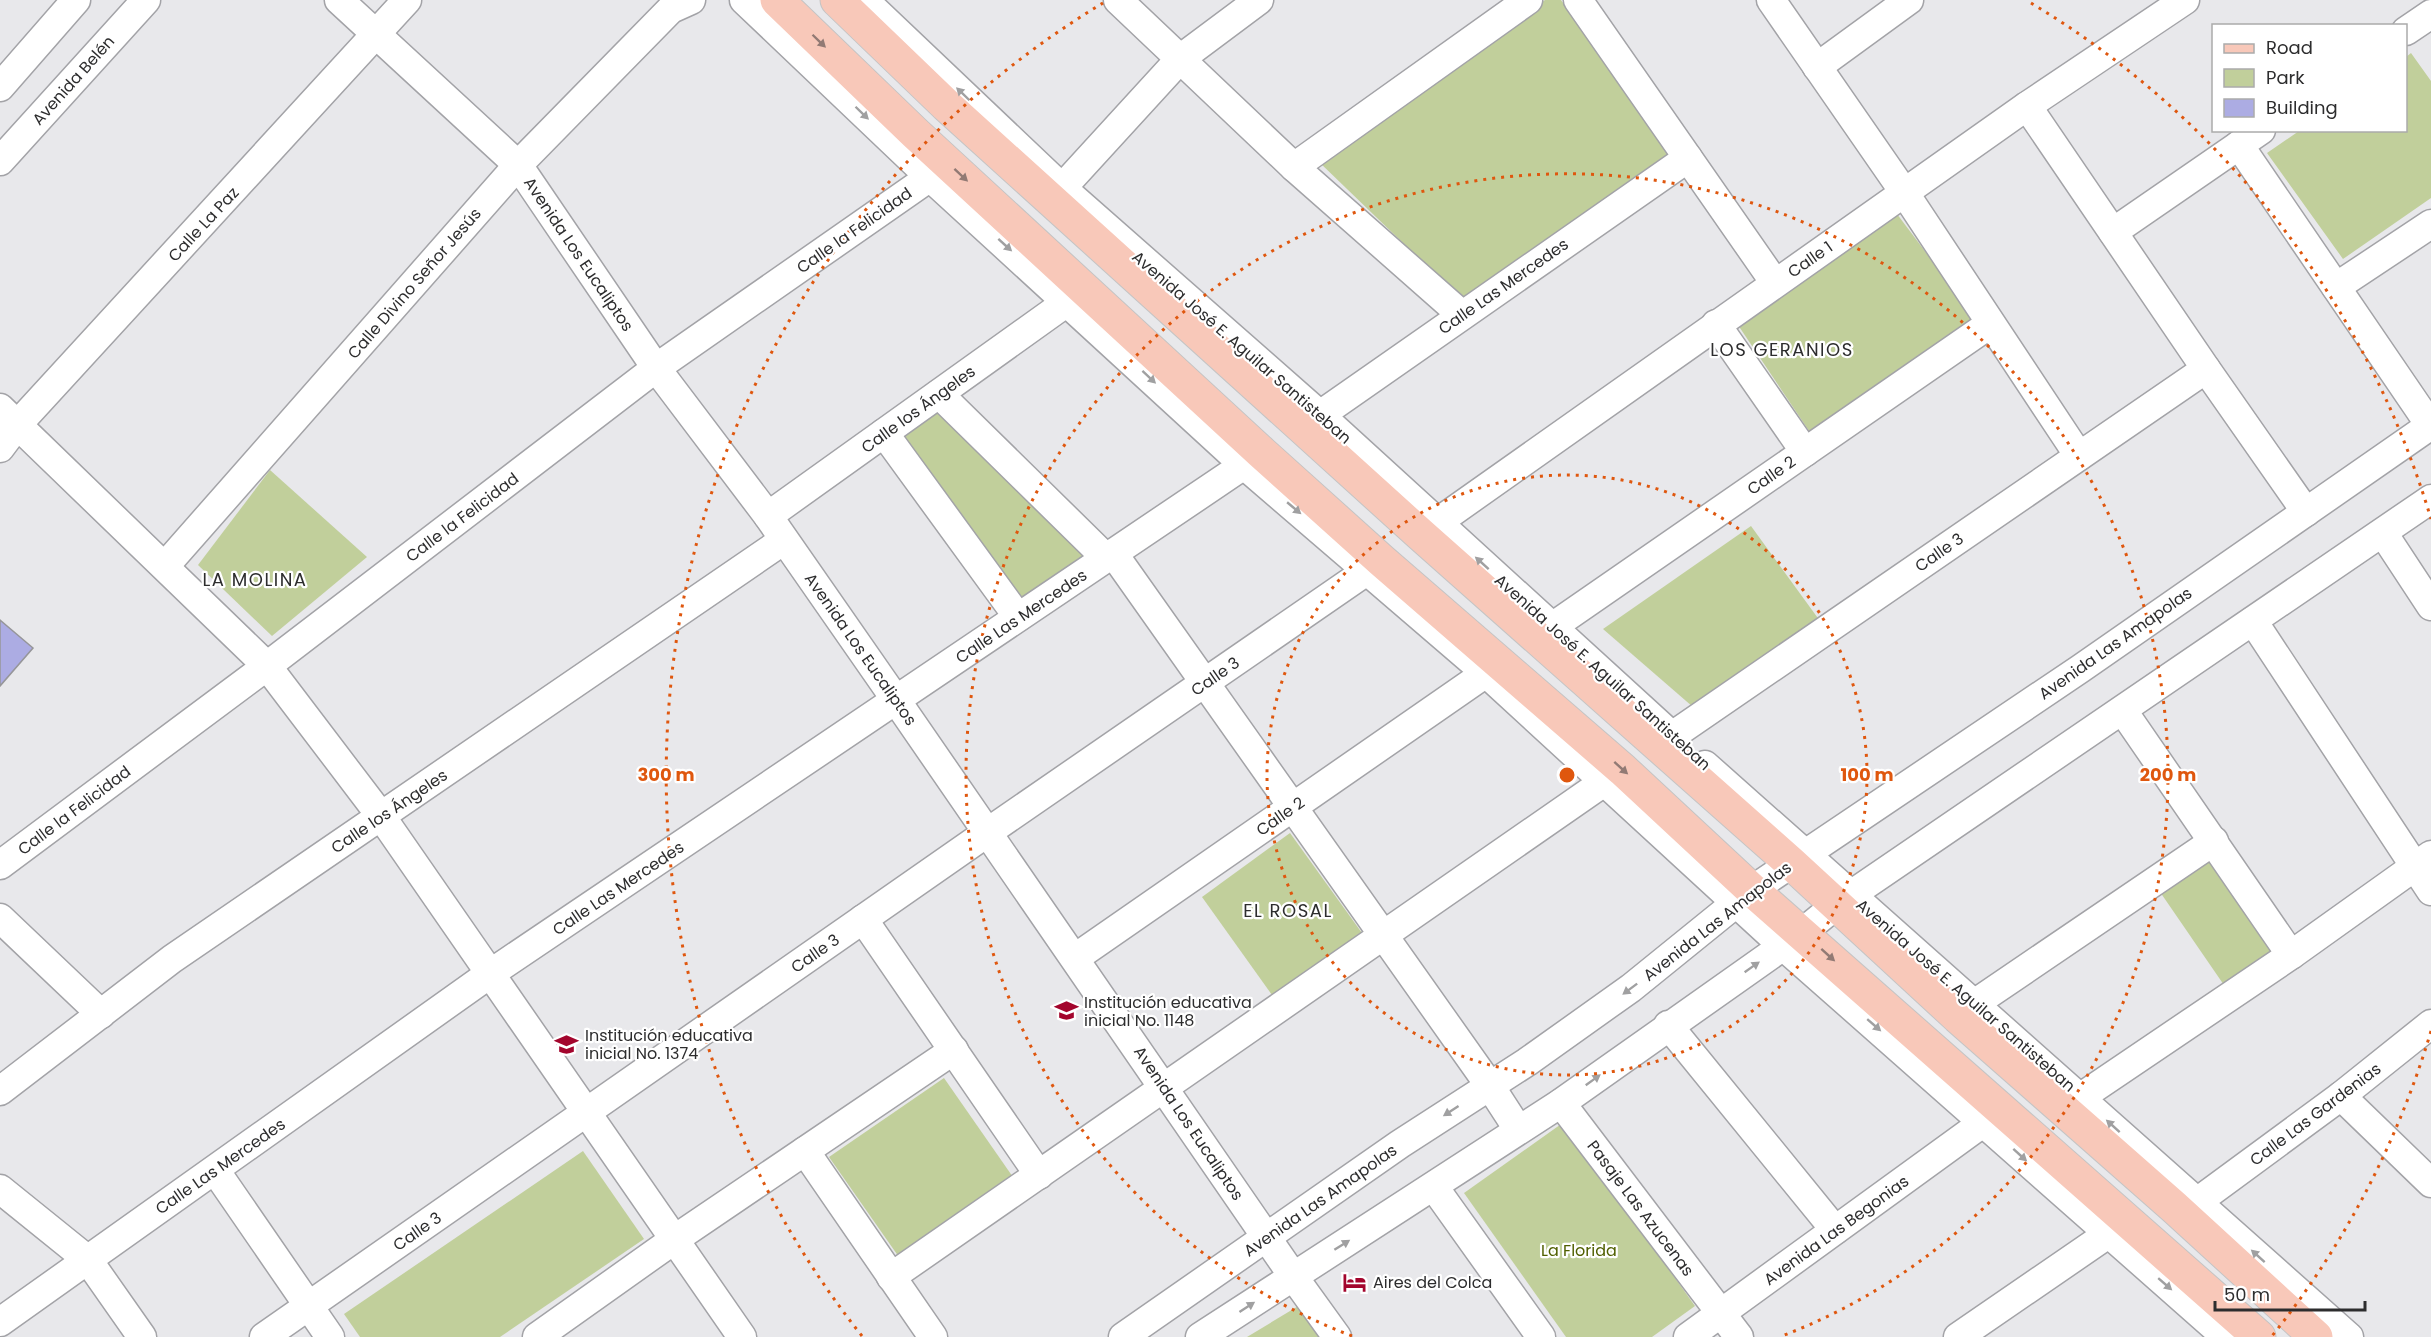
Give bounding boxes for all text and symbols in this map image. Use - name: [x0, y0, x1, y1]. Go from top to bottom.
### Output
- legend: [2212, 24, 2407, 132]
- street label: Avenida Belén: [27, 30, 120, 130]
- one-way arrow: [812, 33, 826, 47]
- text: Road: [2266, 35, 2313, 60]
- text: Park: [2266, 65, 2305, 90]
- one-way arrow: [957, 88, 971, 102]
- text: Building: [2266, 95, 2338, 120]
- one-way arrow: [855, 106, 870, 120]
- one-way arrow: [953, 168, 968, 182]
- street label: Avenida Los Eucaliptos: [518, 173, 639, 336]
- street label: Calle La Paz: [163, 182, 244, 267]
- street label: Calle la Felicidad: [792, 182, 917, 279]
- street label: Calle Divino Señor Jesús: [342, 203, 487, 364]
- street label: Calle Las Mercedes: [1434, 233, 1573, 340]
- street label: Calle 1: [1783, 236, 1838, 283]
- one-way arrow: [998, 238, 1012, 252]
- street label: Avenida José E. Aguilar Santisteban: [1127, 246, 1356, 449]
- district label: LOS GERANIOS: [1710, 337, 1854, 362]
- street label: Calle los Ángeles: [857, 360, 980, 459]
- one-way arrow: [1141, 370, 1156, 383]
- street label: Calle 2: [1742, 450, 1800, 500]
- street label: Calle la Felicidad: [401, 467, 524, 568]
- one-way arrow: [1286, 501, 1302, 514]
- street label: Calle 3: [1910, 527, 1968, 578]
- one-way arrow: [1475, 556, 1489, 570]
- street label: Calle Las Mercedes: [951, 564, 1092, 669]
- district label: LA MOLINA: [203, 567, 307, 592]
- street label: Avenida Los Eucaliptos: [799, 568, 922, 730]
- street label: Avenida José E. Aguilar Santisteban: [1490, 569, 1716, 776]
- street label: Avenida Las Amapolas: [2034, 582, 2197, 705]
- street label: Calle 3: [1186, 651, 1244, 702]
- street label: Calle la Felicidad: [13, 760, 136, 861]
- one-way arrow: [1613, 761, 1628, 774]
- text: 300 m: [637, 762, 695, 787]
- text: 100 m: [1840, 762, 1894, 787]
- text: 200 m: [2140, 762, 2196, 787]
- street label: Calle los Ángeles: [326, 764, 452, 859]
- centre of rings: [1557, 765, 1577, 785]
- street label: Calle 2: [1251, 791, 1309, 841]
- street label: Calle Las Mercedes: [548, 836, 689, 941]
- street label: Avenida Las Amapolas: [1638, 856, 1796, 987]
- street label: Avenida José E. Aguilar Santisteban: [1851, 894, 2080, 1097]
- district label: EL ROSAL: [1243, 898, 1333, 923]
- street label: Calle 3: [786, 928, 844, 979]
- one-way arrow: [1820, 948, 1835, 961]
- one-way arrow: [1743, 961, 1759, 973]
- one-way arrow: [1622, 983, 1638, 995]
- place label: Institución educativa inicial No. 1148: [1084, 991, 1252, 1032]
- school or university icon: Institución educativa inicial No. 1148: [1053, 998, 1079, 1024]
- one-way arrow: [1867, 1018, 1882, 1031]
- place label: Institución educativa inicial No. 1374: [585, 1024, 753, 1065]
- school or university icon: Institución educativa inicial No. 1374: [554, 1031, 580, 1057]
- street label: Avenida Los Eucaliptos: [1128, 1042, 1249, 1205]
- street label: Calle Las Gardenias: [2245, 1057, 2386, 1171]
- one-way arrow: [1584, 1074, 1600, 1086]
- one-way arrow: [1444, 1105, 1460, 1117]
- street label: Calle Las Mercedes: [151, 1113, 290, 1220]
- one-way arrow: [2106, 1120, 2121, 1133]
- street label: Pasaje Las Azucenas: [1582, 1135, 1699, 1281]
- street label: Avenida Las Amapolas: [1239, 1139, 1402, 1262]
- one-way arrow: [2012, 1148, 2027, 1162]
- street label: Avenida Las Begonias: [1759, 1170, 1914, 1291]
- street label: Calle 3: [388, 1206, 446, 1257]
- one-way arrow: [1334, 1239, 1350, 1250]
- park label: La Florida: [1541, 1239, 1617, 1262]
- one-way arrow: [2251, 1250, 2266, 1263]
- hotel icon: Aires del Colca: [1342, 1269, 1368, 1295]
- place label: Aires del Colca: [1373, 1271, 1492, 1294]
- scale bar: [2215, 1274, 2365, 1312]
- one-way arrow: [2157, 1277, 2172, 1290]
- text: 50 m: [2224, 1282, 2270, 1307]
- one-way arrow: [1238, 1301, 1255, 1312]

